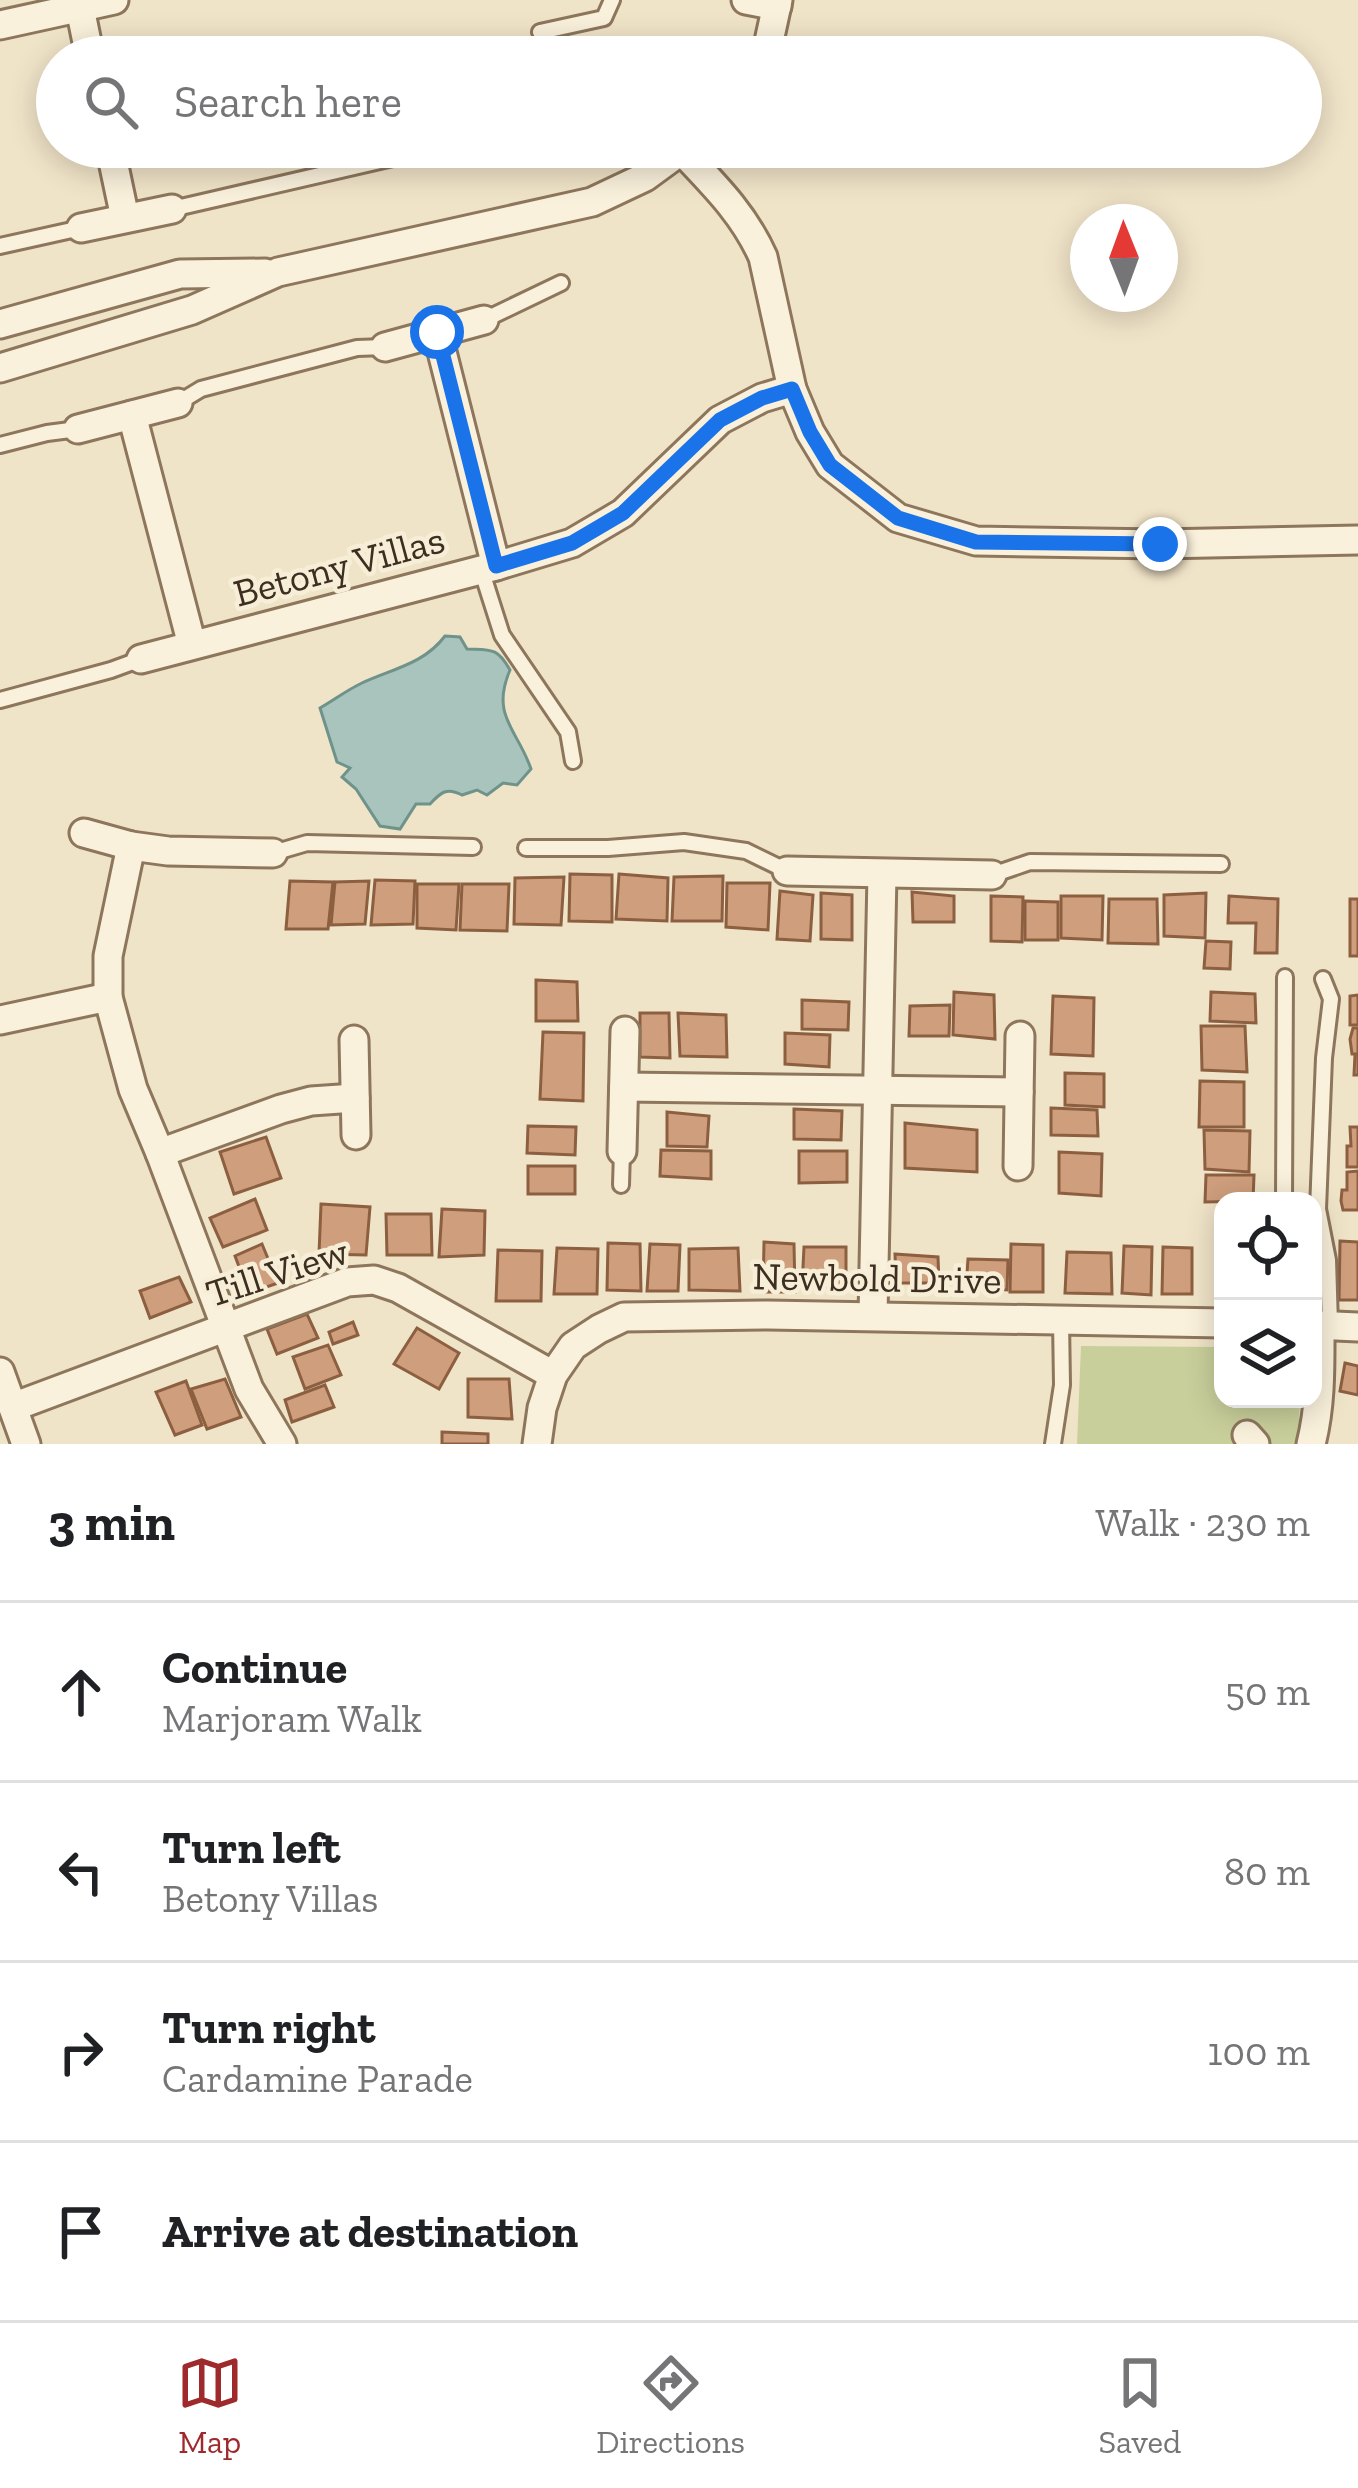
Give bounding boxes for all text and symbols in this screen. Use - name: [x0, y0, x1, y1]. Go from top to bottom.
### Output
- search box: [36, 36, 1322, 168]
- icon: search: [78, 69, 144, 135]
- text: Search here: [174, 75, 402, 129]
- north arrow: [1070, 204, 1178, 312]
- route start: [410, 305, 464, 359]
- street label: Betony Villas: [228, 515, 450, 617]
- route end: [1133, 517, 1187, 571]
- map controls: [1214, 1192, 1322, 1408]
- button: locate: [1214, 1192, 1322, 1300]
- street label: Till View: [200, 1227, 354, 1317]
- street label: Newbold Drive: [752, 1252, 1002, 1304]
- button: layers: [1214, 1300, 1322, 1408]
- text: 3 min: [48, 1492, 175, 1553]
- text: Walk · 230 m: [1095, 1499, 1310, 1546]
- text: Continue: [162, 1641, 347, 1695]
- icon: ahead: [48, 1659, 114, 1725]
- text: 50 m: [1225, 1668, 1310, 1715]
- text: Marjoram Walk: [162, 1695, 422, 1742]
- text: Turn left: [162, 1821, 340, 1875]
- icon: left: [48, 1839, 114, 1905]
- text: 80 m: [1224, 1848, 1310, 1895]
- text: Betony Villas: [162, 1875, 378, 1922]
- text: Turn right: [162, 2001, 375, 2055]
- icon: right: [48, 2019, 114, 2085]
- text: 100 m: [1208, 2028, 1310, 2075]
- text: Cardamine Parade: [162, 2055, 473, 2102]
- icon: arrive: [48, 2199, 114, 2265]
- text: Arrive at destination: [162, 2205, 578, 2259]
- tab: Map: [177, 2350, 243, 2461]
- tab: Directions: [596, 2350, 745, 2461]
- tab: Saved: [1099, 2350, 1181, 2461]

